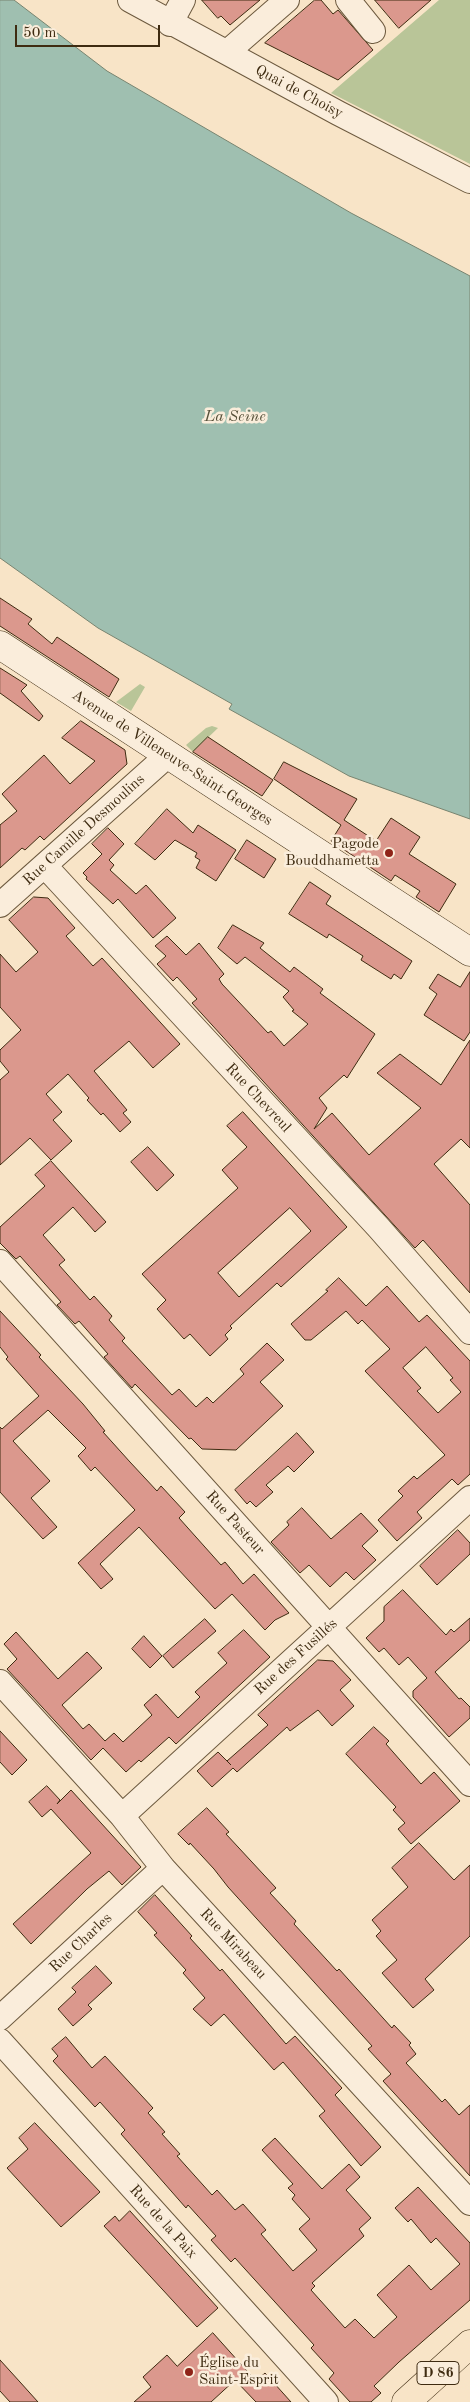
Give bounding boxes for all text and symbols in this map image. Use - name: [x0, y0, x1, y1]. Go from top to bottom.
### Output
- scale bar: [18, 15, 162, 47]
- text: 50 m: [23, 26, 57, 41]
- street label: Quai de Choisy: [252, 61, 346, 123]
- water label: La Seine: [204, 407, 266, 427]
- street label: Avenue de Villeneuve-Saint-Georges: [68, 686, 276, 830]
- street label: Rue Camille Desmoulins: [19, 771, 149, 889]
- place label: Pagode Bouddhametta: [285, 835, 379, 870]
- marker: Pagode Bouddhametta: [383, 847, 395, 859]
- street label: Rue Chevreul: [221, 1060, 295, 1136]
- street label: Rue Pasteur: [202, 1487, 268, 1559]
- street label: Rue des Fusillés: [251, 1615, 341, 1699]
- street label: Rue Mirabeau: [196, 1905, 270, 1983]
- street label: Rue Charles: [46, 1909, 116, 1977]
- street label: Rue de la Paix: [125, 2181, 201, 2263]
- place label: Église du Saint-Esprit: [199, 2354, 279, 2389]
- road number: D 86: [417, 2362, 459, 2384]
- marker: Église du Saint-Esprit: [183, 2366, 195, 2378]

